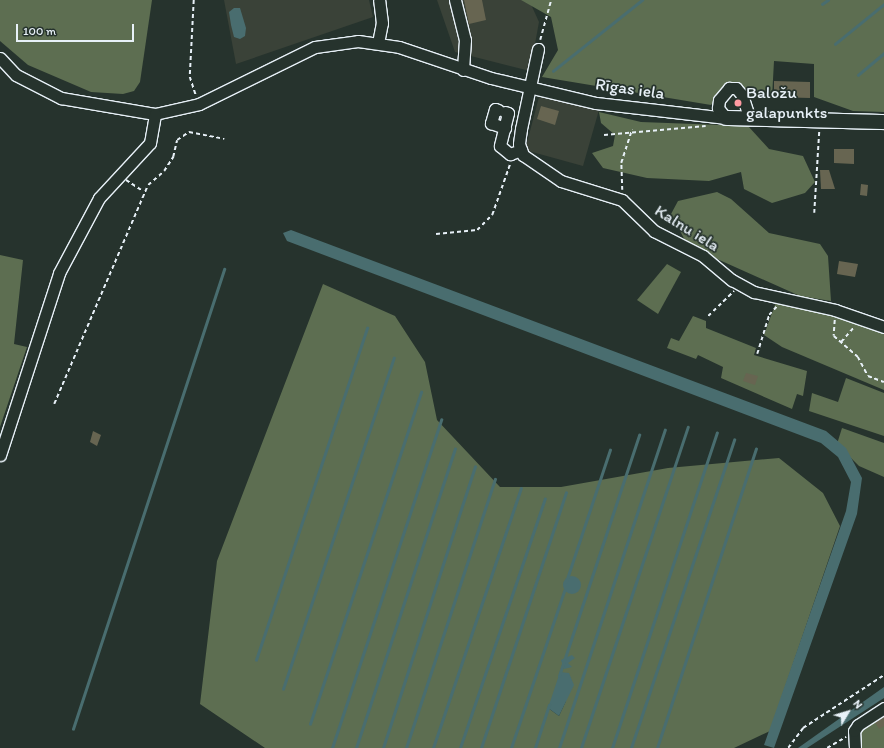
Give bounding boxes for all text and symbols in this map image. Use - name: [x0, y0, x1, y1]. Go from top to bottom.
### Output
- scale bar: [18, 16, 136, 42]
- text: 100 m: [23, 24, 56, 38]
- street label: Rīgas iela: [594, 74, 666, 104]
- place label: Baložu galapunkts: [746, 83, 827, 123]
- marker: Baložu galapunkts: [733, 98, 743, 108]
- street label: Kalnu iela: [651, 200, 723, 256]
- north arrow: [828, 692, 868, 732]
- text: N: [850, 697, 865, 711]

